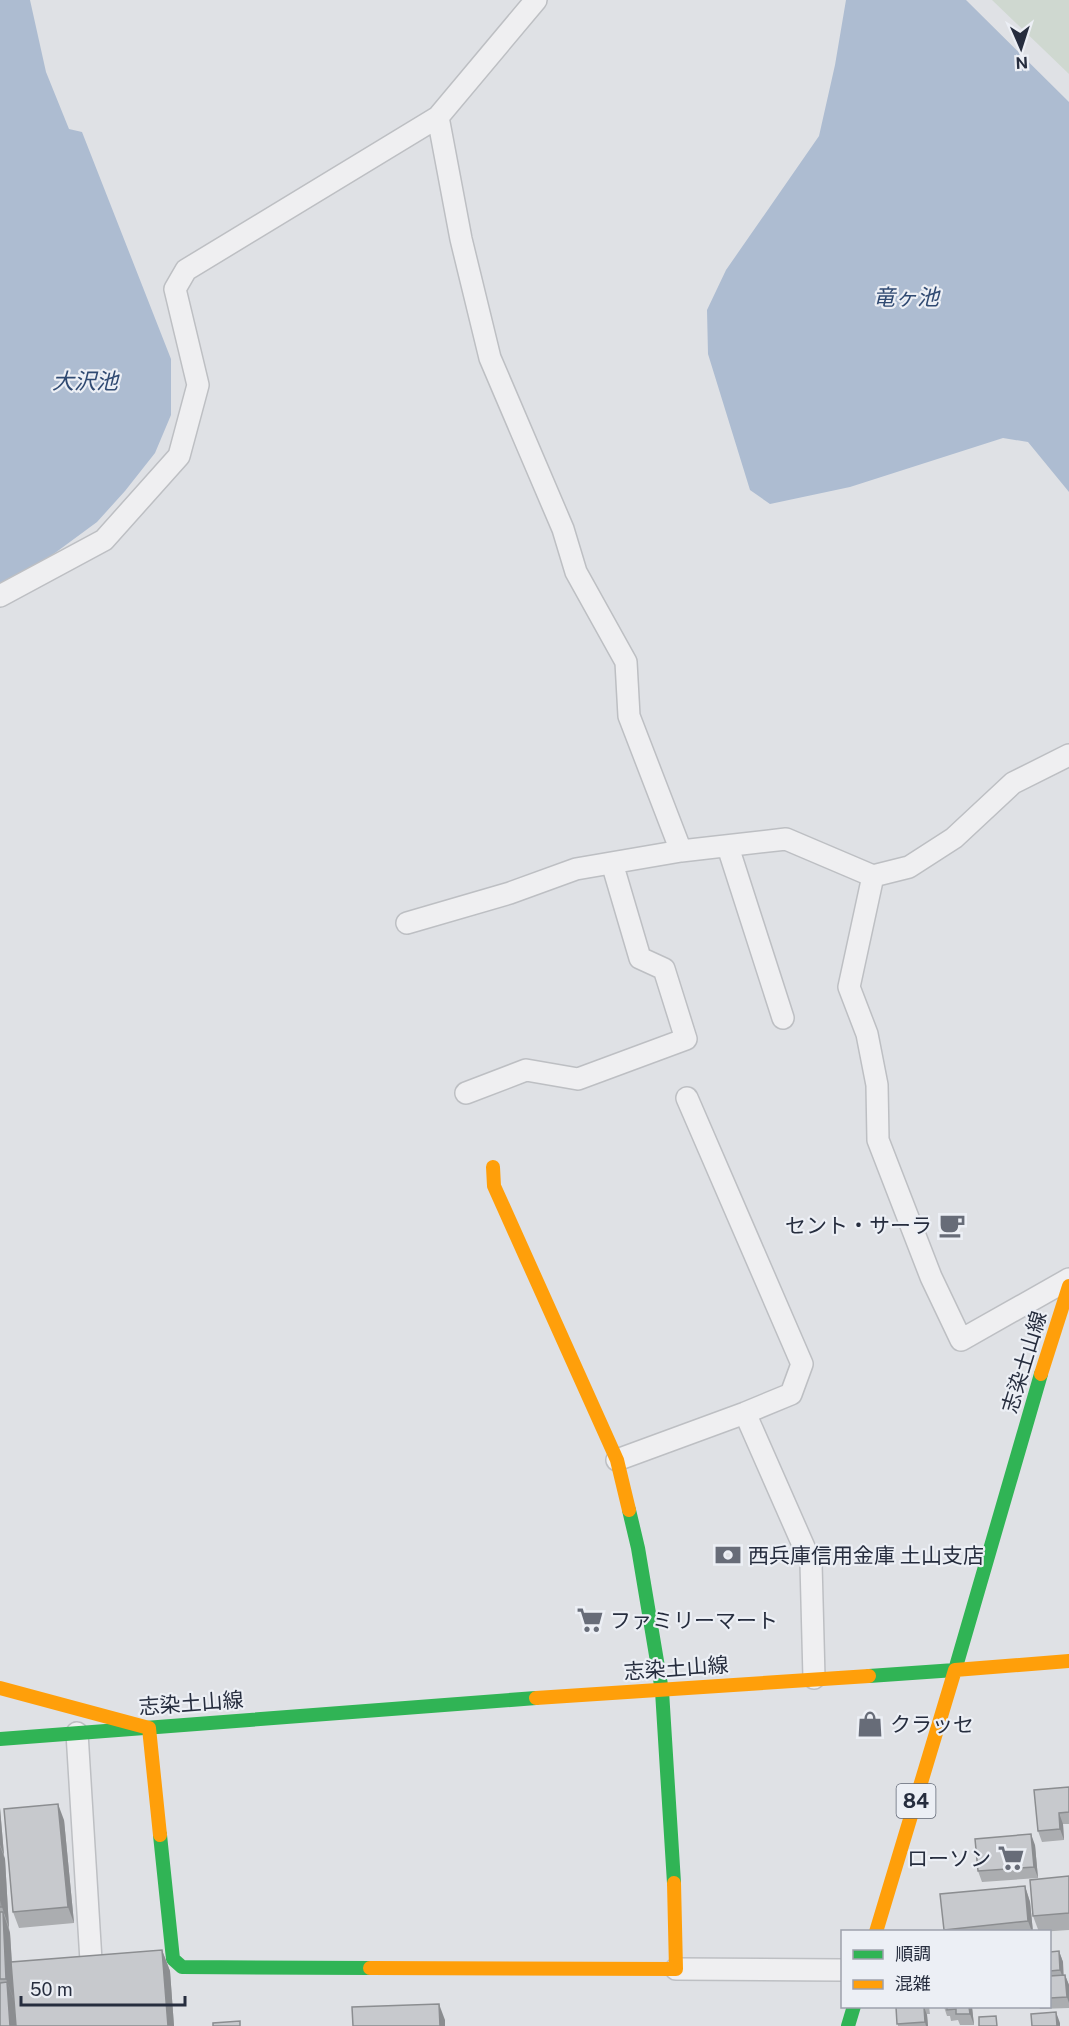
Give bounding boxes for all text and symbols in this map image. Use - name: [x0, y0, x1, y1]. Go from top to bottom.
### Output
- north arrow: [991, 18, 1051, 78]
- text: N: [1015, 53, 1029, 72]
- water label: 竜ヶ池: [873, 284, 941, 310]
- water label: 大沢池: [52, 368, 120, 394]
- cafe icon: セント・サーラ: [937, 1210, 967, 1240]
- place label: セント・サーラ: [785, 1213, 932, 1238]
- street label: 志染土山線: [997, 1308, 1051, 1416]
- bank icon: 西兵庫信用金庫 土山支店: [713, 1540, 743, 1570]
- place label: 西兵庫信用金庫 土山支店: [748, 1543, 984, 1568]
- supermarket icon: ファミリーマート: [575, 1605, 605, 1635]
- place label: ファミリーマート: [610, 1608, 778, 1633]
- street label: 志染土山線: [623, 1652, 729, 1684]
- street label: 志染土山線: [138, 1687, 244, 1719]
- shop icon: クラッセ: [855, 1709, 885, 1739]
- place label: クラッセ: [890, 1712, 974, 1737]
- road number: 84: [896, 1784, 936, 1818]
- supermarket icon: ローソン: [996, 1843, 1026, 1873]
- place label: ローソン: [907, 1846, 991, 1871]
- legend: [841, 1930, 1051, 2008]
- text: 順調: [895, 1943, 931, 1964]
- scale bar: [21, 1969, 184, 2007]
- text: 混雑: [895, 1973, 931, 1994]
- text: 50 m: [30, 1979, 73, 2000]

